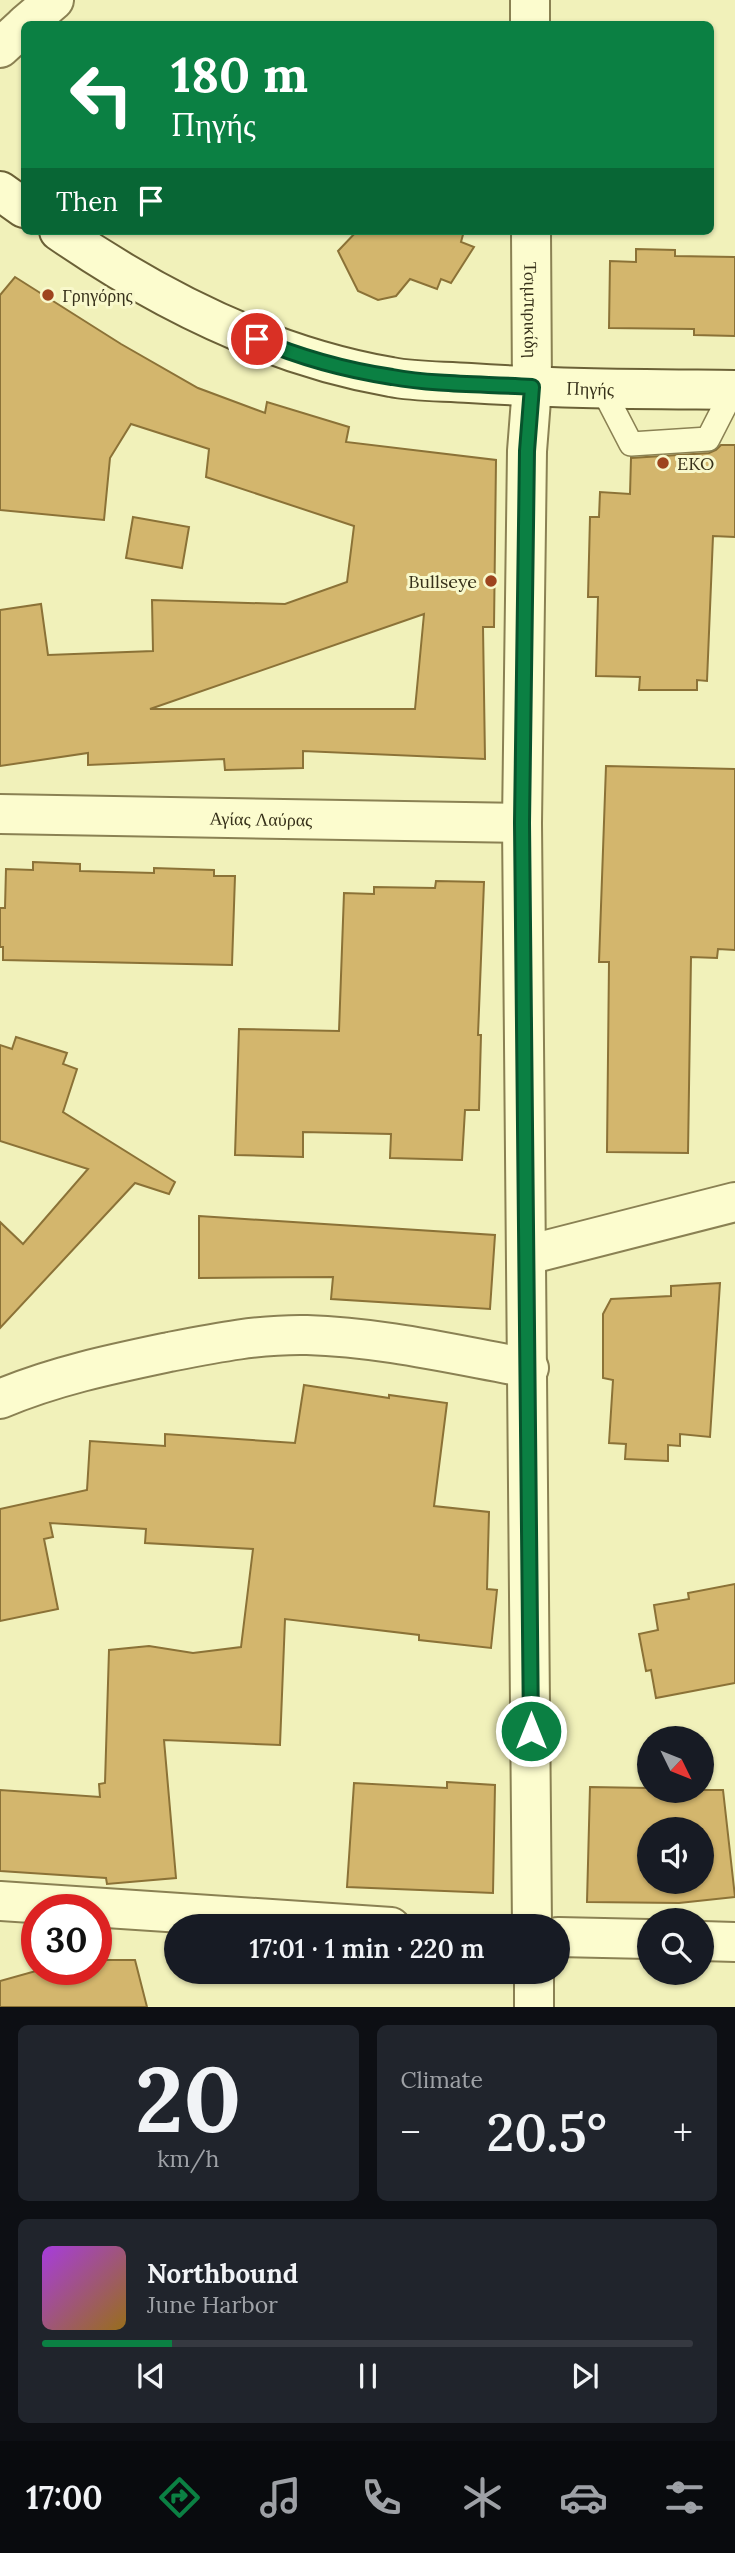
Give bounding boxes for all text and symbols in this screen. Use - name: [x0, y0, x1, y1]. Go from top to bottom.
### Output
- text: 180 m: [171, 43, 308, 105]
- icon: left: [56, 49, 147, 140]
- text: Πηγής: [171, 104, 256, 145]
- icon: arrive: [132, 182, 170, 220]
- text: Then: [56, 185, 118, 218]
- street label: Τσιμπιρικίδη: [520, 262, 543, 358]
- place label: Γρηγόρης: [62, 284, 133, 307]
- marker: Γρηγόρης: [40, 287, 56, 303]
- pin: [227, 309, 287, 369]
- icon: arrive: [238, 320, 276, 358]
- street label: Πηγής: [566, 376, 614, 400]
- place label: EKO: [677, 452, 714, 475]
- marker: EKO: [655, 455, 671, 471]
- place label: Bullseye: [408, 570, 477, 593]
- marker: Bullseye: [483, 573, 499, 589]
- street label: Αγίας Λαύρας: [209, 806, 313, 831]
- position arrow: [494, 1694, 568, 1768]
- north arrow: [637, 1726, 714, 1802]
- map controls: [637, 1726, 714, 1985]
- button: sound: [637, 1817, 714, 1894]
- speed limit sign: 30: [21, 1894, 112, 1985]
- button: search: [637, 1908, 714, 1985]
- text: 17:01 · 1 min · 220 m: [250, 1932, 484, 1965]
- text: 20: [135, 2040, 241, 2157]
- text: Climate: [401, 2065, 483, 2094]
- text: 20.5°: [486, 2099, 607, 2165]
- text: −: [401, 2108, 421, 2156]
- text: +: [673, 2108, 693, 2156]
- text: km/h: [157, 2144, 219, 2173]
- text: Northbound: [147, 2257, 298, 2290]
- text: June Harbor: [147, 2290, 278, 2319]
- icon: previous: [132, 2357, 170, 2395]
- icon: pause: [349, 2357, 387, 2395]
- icon: next: [566, 2357, 604, 2395]
- icon: directions: [155, 2473, 204, 2522]
- icon: music: [256, 2473, 305, 2522]
- icon: phone: [357, 2473, 406, 2522]
- icon: climate: [458, 2473, 507, 2522]
- icon: car: [559, 2473, 608, 2522]
- icon: filters: [660, 2473, 709, 2522]
- text: 17:00: [26, 2477, 103, 2518]

